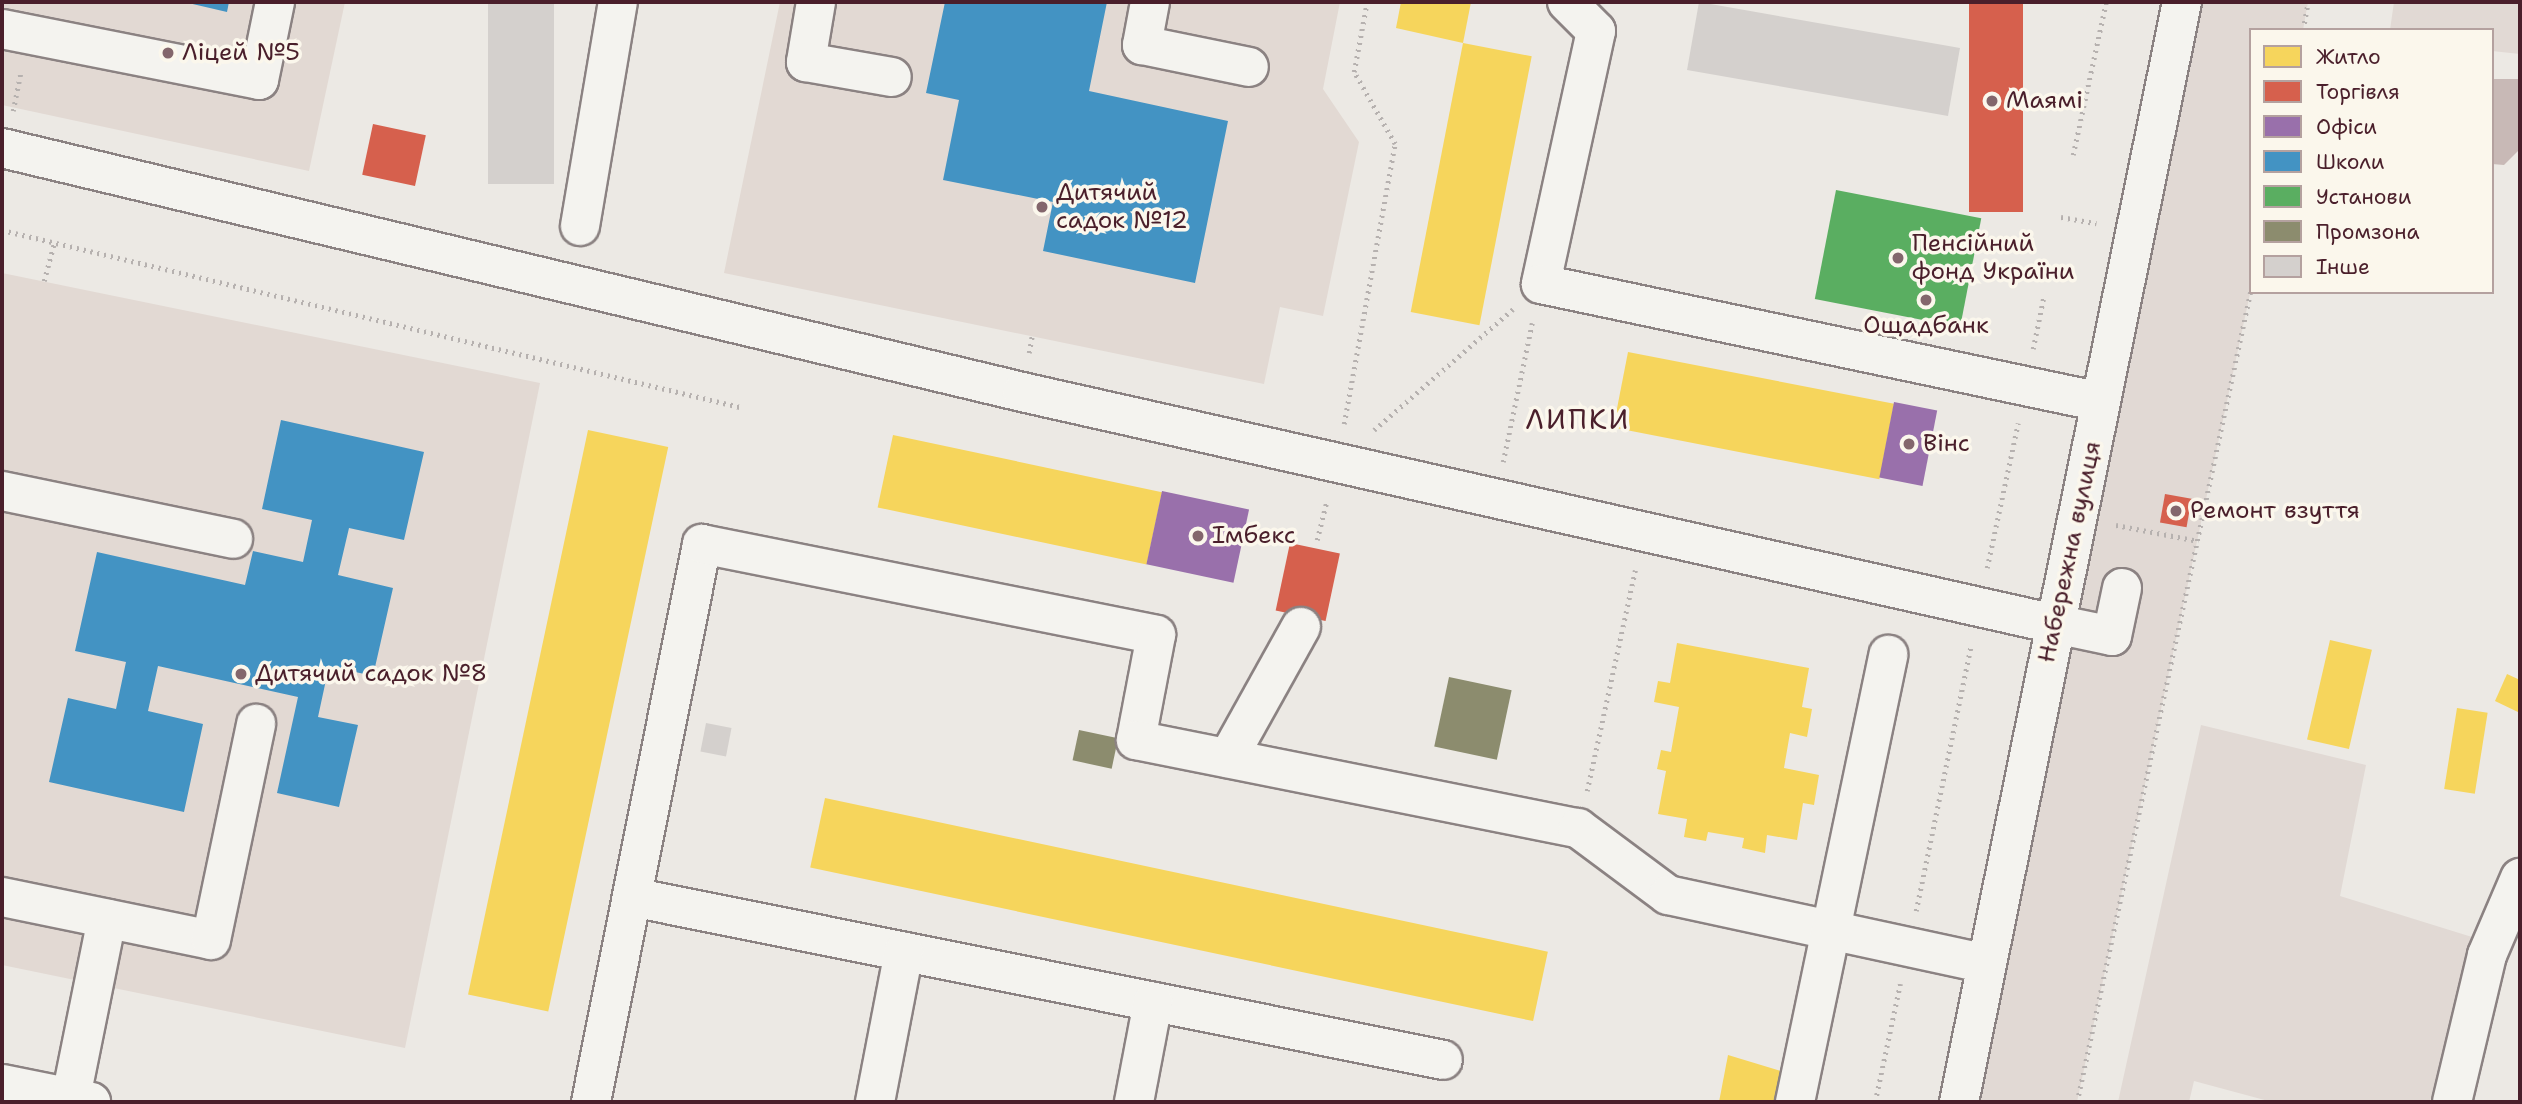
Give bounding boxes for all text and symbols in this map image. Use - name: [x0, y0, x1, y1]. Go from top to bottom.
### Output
- legend: [2249, 28, 2494, 294]
- place label: Ліцей №5: [182, 39, 300, 67]
- text: Житло: [2316, 43, 2381, 71]
- marker: Ліцей №5: [160, 45, 176, 61]
- text: Торгівля: [2316, 78, 2400, 106]
- place label: Маямі: [2006, 87, 2083, 115]
- marker: Маямі: [1984, 93, 2000, 109]
- text: Офіси: [2316, 113, 2377, 141]
- text: Школи: [2316, 148, 2385, 176]
- place label: Дитячий садок №12: [1056, 179, 1188, 235]
- text: Установи: [2316, 183, 2411, 211]
- marker: Дитячий садок №12: [1034, 199, 1050, 215]
- text: Промзона: [2316, 218, 2419, 246]
- place label: Пенсійний фонд України: [1912, 230, 2075, 286]
- marker: Пенсійний фонд України: [1890, 250, 1906, 266]
- text: Інше: [2316, 253, 2370, 281]
- marker: Ощадбанк: [1918, 292, 1934, 308]
- place label: Ощадбанк: [1863, 312, 1989, 340]
- district label: ЛИПКИ: [1526, 402, 1630, 436]
- place label: Вінс: [1923, 430, 1970, 458]
- marker: Вінс: [1901, 436, 1917, 452]
- street label: Набережна вулиця: [2032, 439, 2108, 665]
- place label: Ремонт взуття: [2190, 497, 2360, 525]
- marker: Ремонт взуття: [2168, 503, 2184, 519]
- place label: Імбекс: [1212, 522, 1296, 550]
- marker: Імбекс: [1190, 528, 1206, 544]
- place label: Дитячий садок №8: [255, 660, 487, 688]
- marker: Дитячий садок №8: [233, 666, 249, 682]

